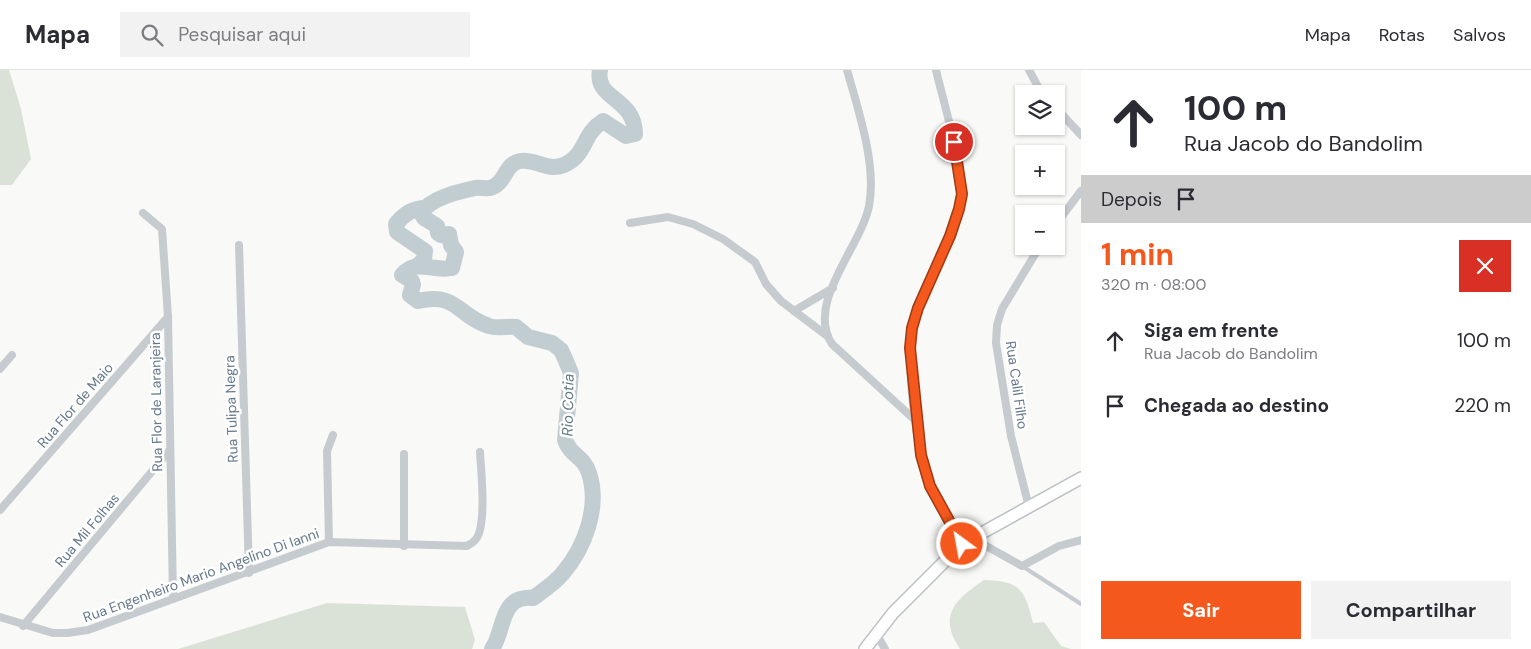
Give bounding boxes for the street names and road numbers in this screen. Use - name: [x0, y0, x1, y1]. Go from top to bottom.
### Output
- street label: Rua Flor de Laranjeira: [146, 332, 166, 472]
- street label: Rua Calil Filho: [1002, 340, 1032, 430]
- street label: Rua Tulipa Negra: [220, 355, 242, 463]
- street label: Rua Flor de Maio: [33, 359, 117, 451]
- street label: Rua Mil Folhas: [51, 489, 123, 571]
- street label: Rua Engenheiro Mario Angelino Di Ianni: [81, 524, 321, 626]

